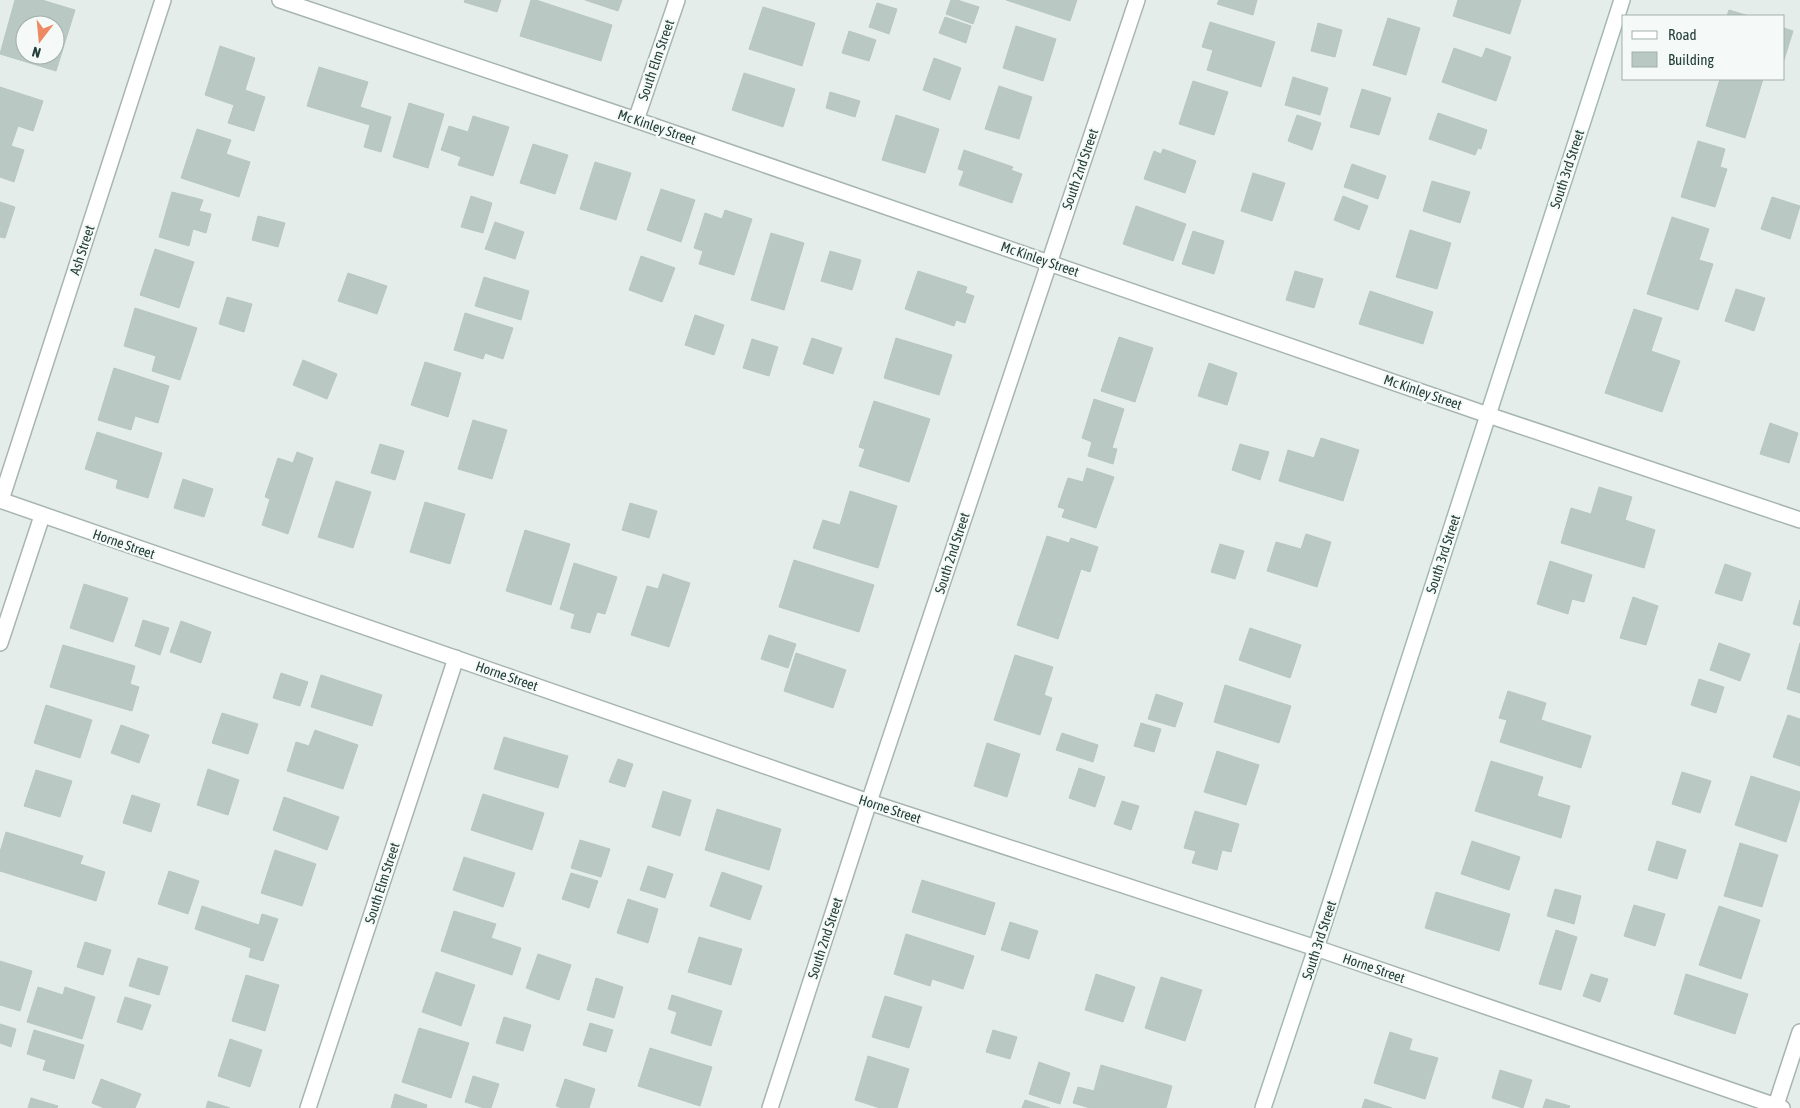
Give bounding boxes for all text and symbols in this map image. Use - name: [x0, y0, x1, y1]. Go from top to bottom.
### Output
- north arrow: [15, 15, 65, 65]
- legend: [1622, 15, 1785, 80]
- street label: South Elm Street: [635, 18, 677, 102]
- text: Road: [1668, 26, 1697, 43]
- text: N: [30, 44, 43, 61]
- text: Building: [1668, 51, 1714, 68]
- street label: Mc Kinley Street: [616, 106, 698, 148]
- street label: South 2nd Street: [1059, 126, 1101, 212]
- street label: South 3rd Street: [1547, 128, 1587, 210]
- street label: Ash Street: [66, 223, 98, 277]
- street label: Mc Kinley Street: [999, 238, 1081, 280]
- street label: Mc Kinley Street: [1382, 371, 1464, 413]
- street label: South 2nd Street: [931, 510, 973, 596]
- street label: South 3rd Street: [1423, 513, 1463, 595]
- street label: Horne Street: [91, 526, 157, 562]
- street label: Horne Street: [474, 658, 540, 694]
- street label: Horne Street: [857, 791, 923, 827]
- street label: South Elm Street: [361, 840, 403, 926]
- street label: South 2nd Street: [804, 895, 846, 981]
- street label: South 3rd Street: [1299, 899, 1339, 981]
- street label: Horne Street: [1341, 950, 1407, 986]

